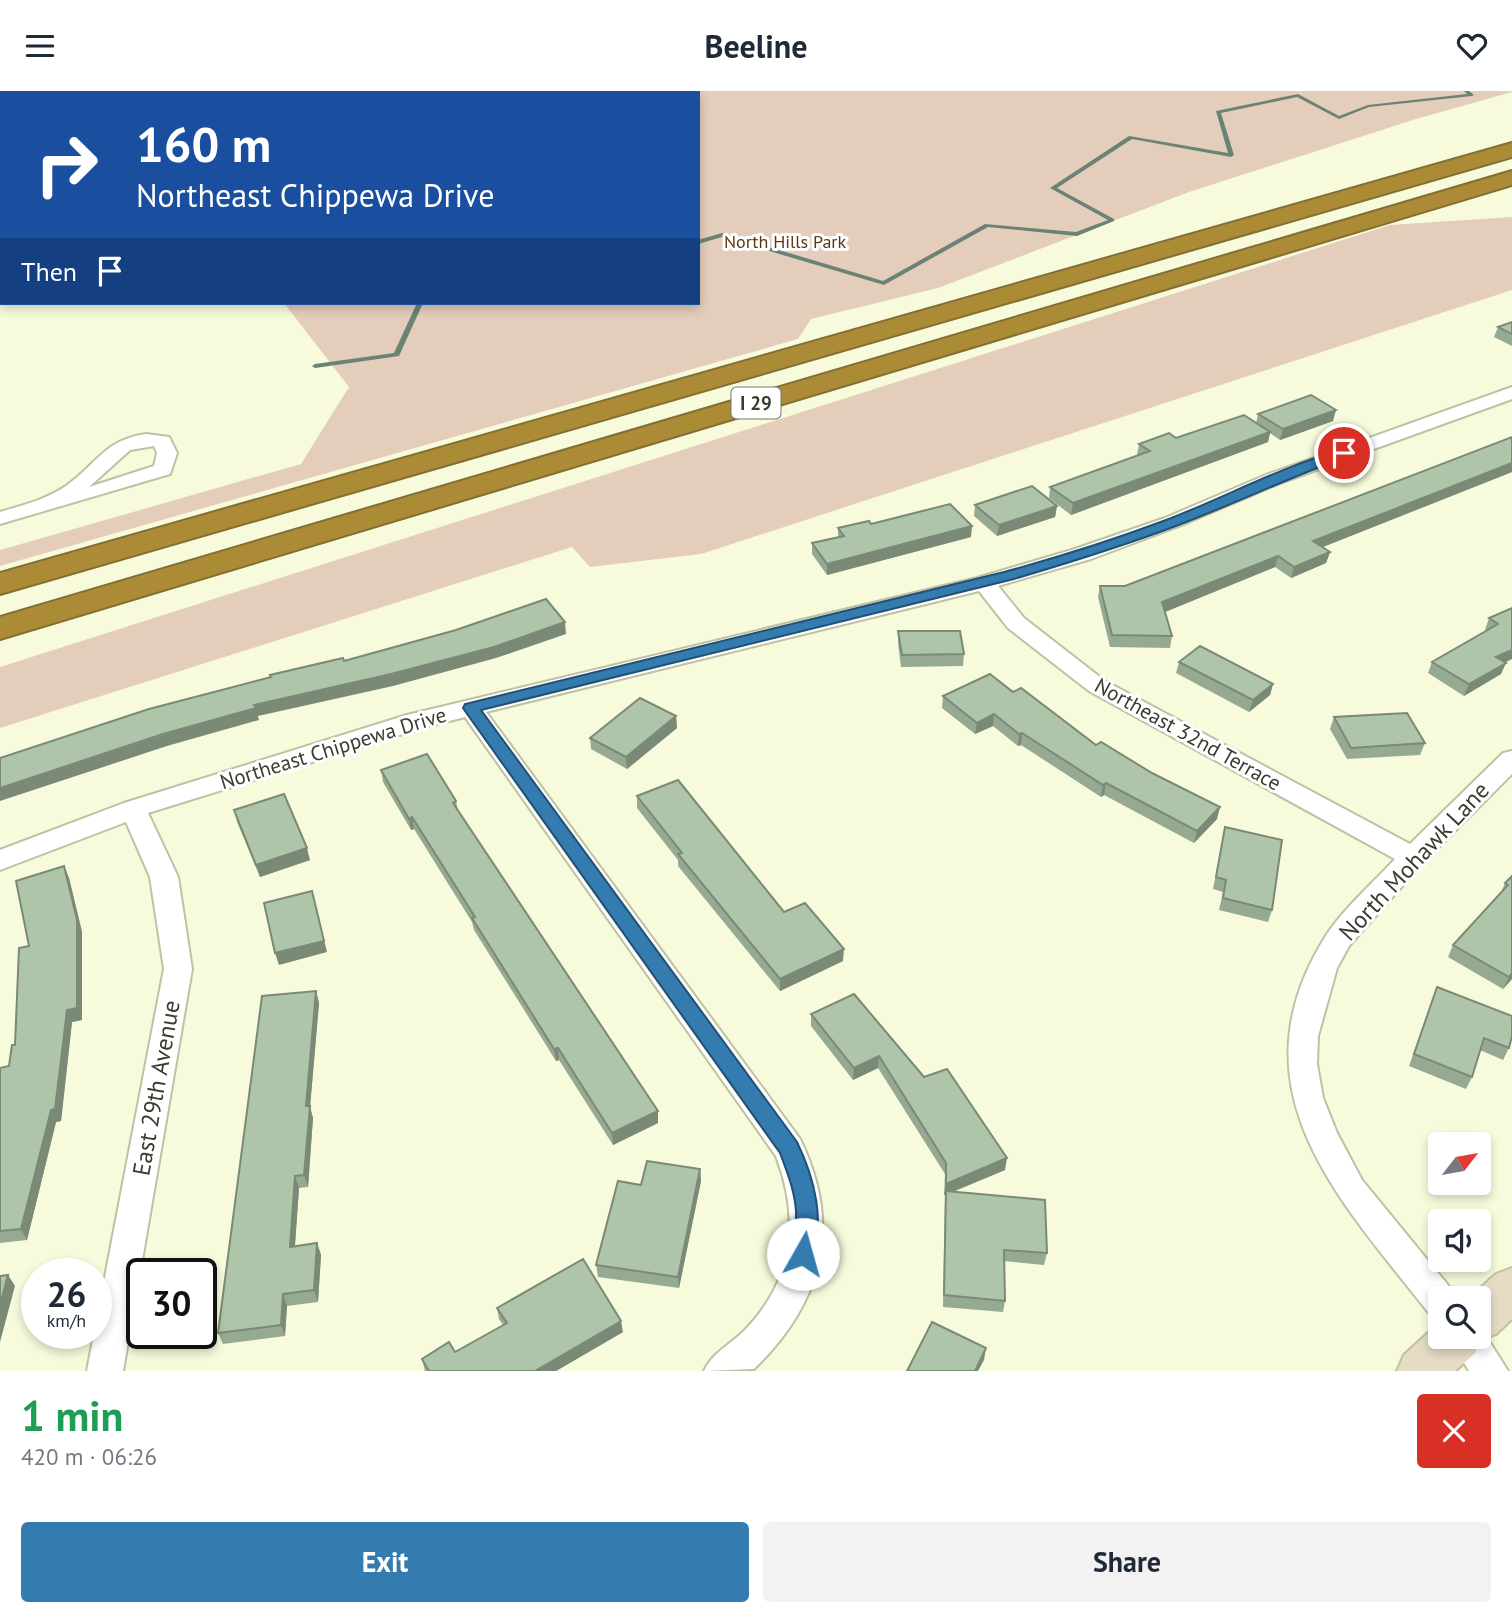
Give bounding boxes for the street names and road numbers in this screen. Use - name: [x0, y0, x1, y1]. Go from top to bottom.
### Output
- road number: I 29: [732, 387, 780, 419]
- street label: Northeast 32nd Terrace: [1090, 672, 1286, 796]
- street label: Northeast Chippewa Drive: [217, 701, 449, 795]
- street label: North Mohawk Lane: [1332, 775, 1496, 947]
- street label: East 29th Avenue: [125, 998, 187, 1178]

